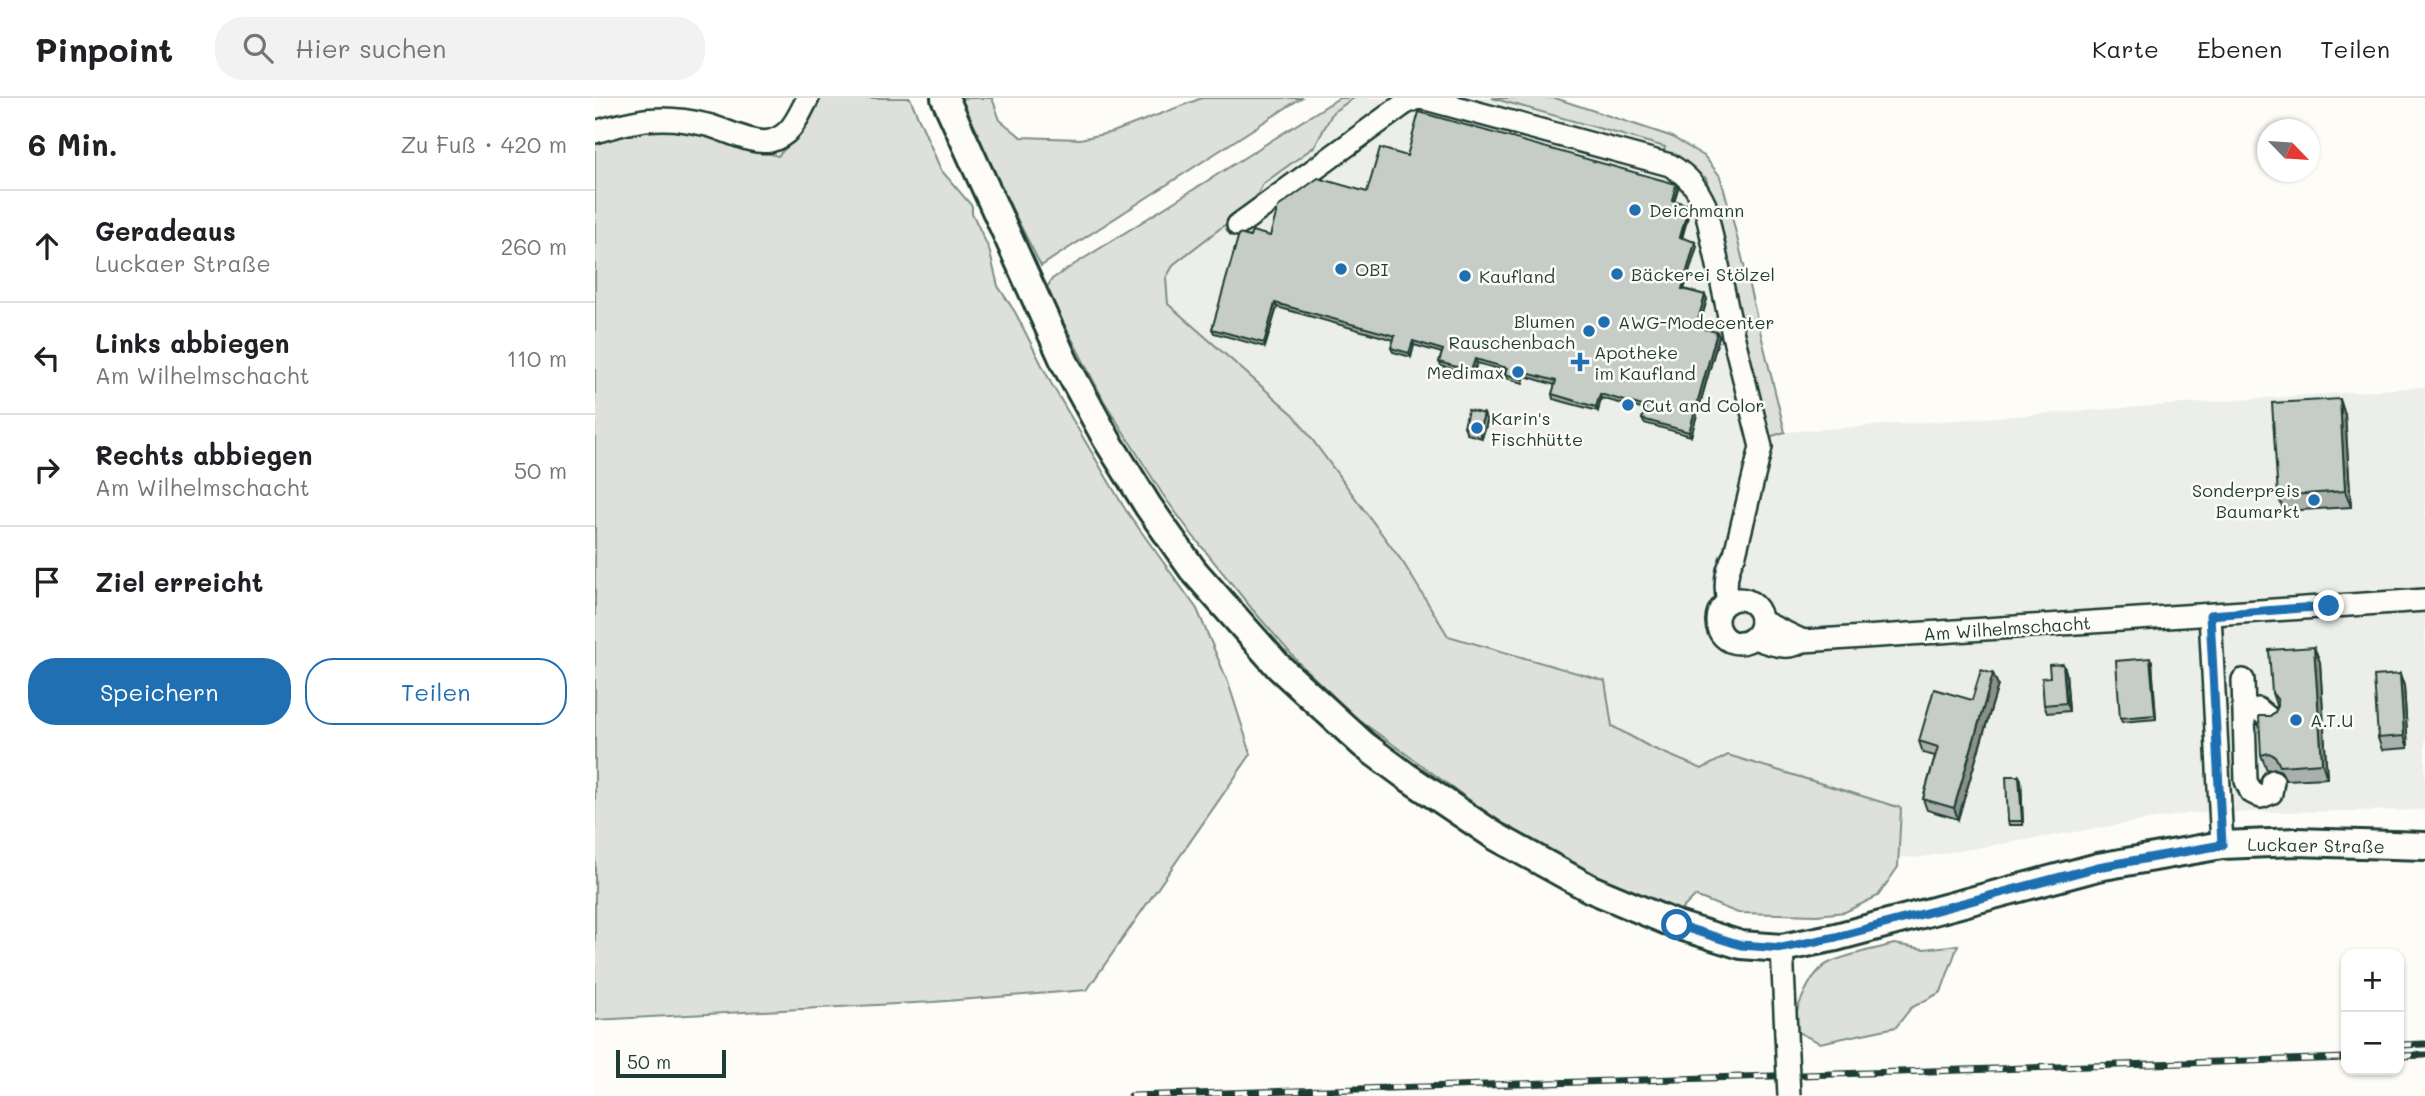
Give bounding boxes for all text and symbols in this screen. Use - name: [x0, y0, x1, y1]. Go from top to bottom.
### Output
- search box: [215, 17, 705, 80]
- text: Pinpoint: [35, 27, 173, 70]
- icon: search: [239, 29, 277, 67]
- text: Hier suchen: [295, 31, 447, 65]
- text: Karte: [2092, 33, 2159, 64]
- text: Ebenen: [2197, 33, 2282, 64]
- text: Teilen: [2320, 33, 2390, 64]
- north arrow: [2257, 119, 2320, 182]
- text: 6 Min.: [28, 124, 118, 164]
- text: Zu Fuß · 420 m: [401, 129, 567, 159]
- place label: Deichmann: [1649, 198, 1744, 222]
- marker: Deichmann: [1627, 202, 1643, 218]
- text: Geradeaus: [95, 214, 236, 248]
- icon: ahead: [28, 227, 66, 265]
- text: 260 m: [500, 231, 567, 261]
- text: Luckaer Straße: [95, 248, 271, 278]
- place label: OBI: [1355, 257, 1388, 281]
- marker: OBI: [1333, 261, 1349, 277]
- place label: Bäckerei Stölzel: [1631, 262, 1775, 286]
- place label: Kaufland: [1479, 264, 1555, 288]
- marker: Bäckerei Stölzel: [1609, 266, 1625, 282]
- marker: Kaufland: [1457, 268, 1473, 284]
- place label: Blumen Rauschenbach: [1448, 309, 1575, 354]
- place label: AWG-Modecenter: [1618, 310, 1775, 334]
- marker: AWG-Modecenter: [1596, 314, 1612, 330]
- marker: Blumen Rauschenbach: [1581, 323, 1597, 339]
- text: Links abbiegen: [95, 326, 290, 360]
- icon: left: [28, 339, 66, 377]
- place label: Apotheke im Kaufland: [1594, 340, 1696, 385]
- text: 110 m: [507, 343, 567, 373]
- marker: Apotheke im Kaufland: [1572, 354, 1588, 370]
- text: Am Wilhelmschacht: [95, 360, 310, 390]
- place label: Medimax: [1427, 360, 1504, 384]
- marker: Medimax: [1510, 364, 1526, 380]
- place label: Cut and Color: [1642, 393, 1765, 417]
- marker: Cut and Color: [1620, 397, 1636, 413]
- place label: Karin's Fischhütte: [1491, 406, 1583, 451]
- marker: Karin's Fischhütte: [1469, 420, 1485, 436]
- text: Rechts abbiegen: [95, 438, 312, 472]
- icon: right: [28, 451, 66, 489]
- text: 50 m: [514, 455, 567, 485]
- text: Am Wilhelmschacht: [95, 472, 310, 502]
- place label: Sonderpreis Baumarkt: [2192, 478, 2300, 523]
- marker: Sonderpreis Baumarkt: [2306, 492, 2322, 508]
- icon: arrive: [28, 563, 66, 601]
- text: Ziel erreicht: [95, 565, 263, 599]
- route end: [2313, 590, 2344, 621]
- street label: Am Wilhelmschacht: [1922, 610, 2092, 646]
- button: Speichern: [28, 658, 291, 725]
- button: Teilen: [305, 658, 567, 725]
- place label: A.T.U: [2310, 708, 2353, 732]
- marker: A.T.U: [2288, 712, 2304, 728]
- street label: Luckaer Straße: [2247, 832, 2385, 858]
- route start: [1661, 909, 1692, 940]
- map controls: [2341, 949, 2404, 1075]
- button: +: [2341, 949, 2404, 1012]
- button: −: [2341, 1012, 2404, 1075]
- scale bar: [616, 1047, 726, 1079]
- text: 50 m: [627, 1049, 671, 1074]

